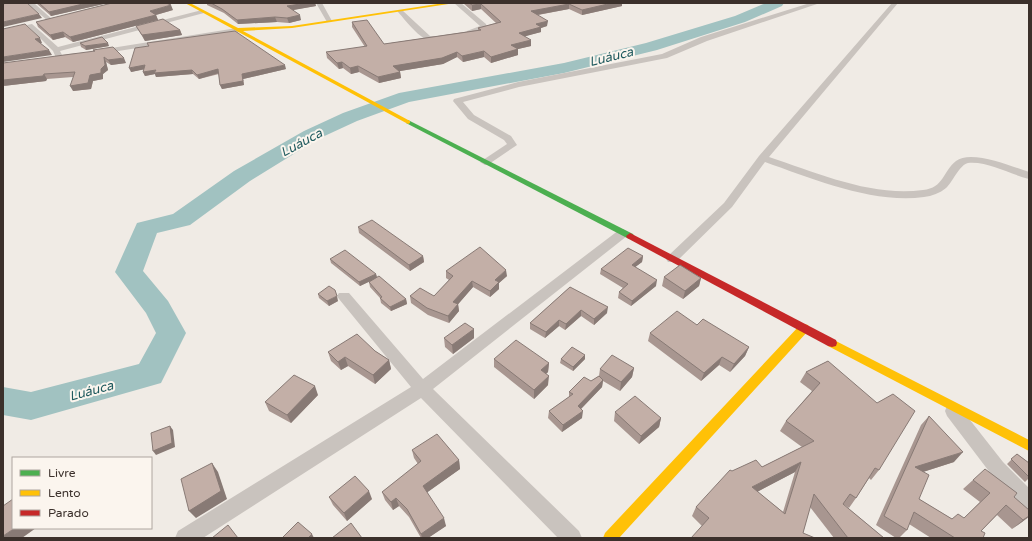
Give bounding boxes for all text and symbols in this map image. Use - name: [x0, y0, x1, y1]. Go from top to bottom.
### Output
- water label: Luáuca: [588, 44, 636, 70]
- water label: Luáuca: [278, 125, 326, 160]
- water label: Luáuca: [68, 377, 116, 404]
- legend: [12, 457, 152, 529]
- text: Livre: [48, 466, 76, 480]
- text: Lento: [48, 486, 81, 500]
- text: Parado: [48, 506, 89, 520]

